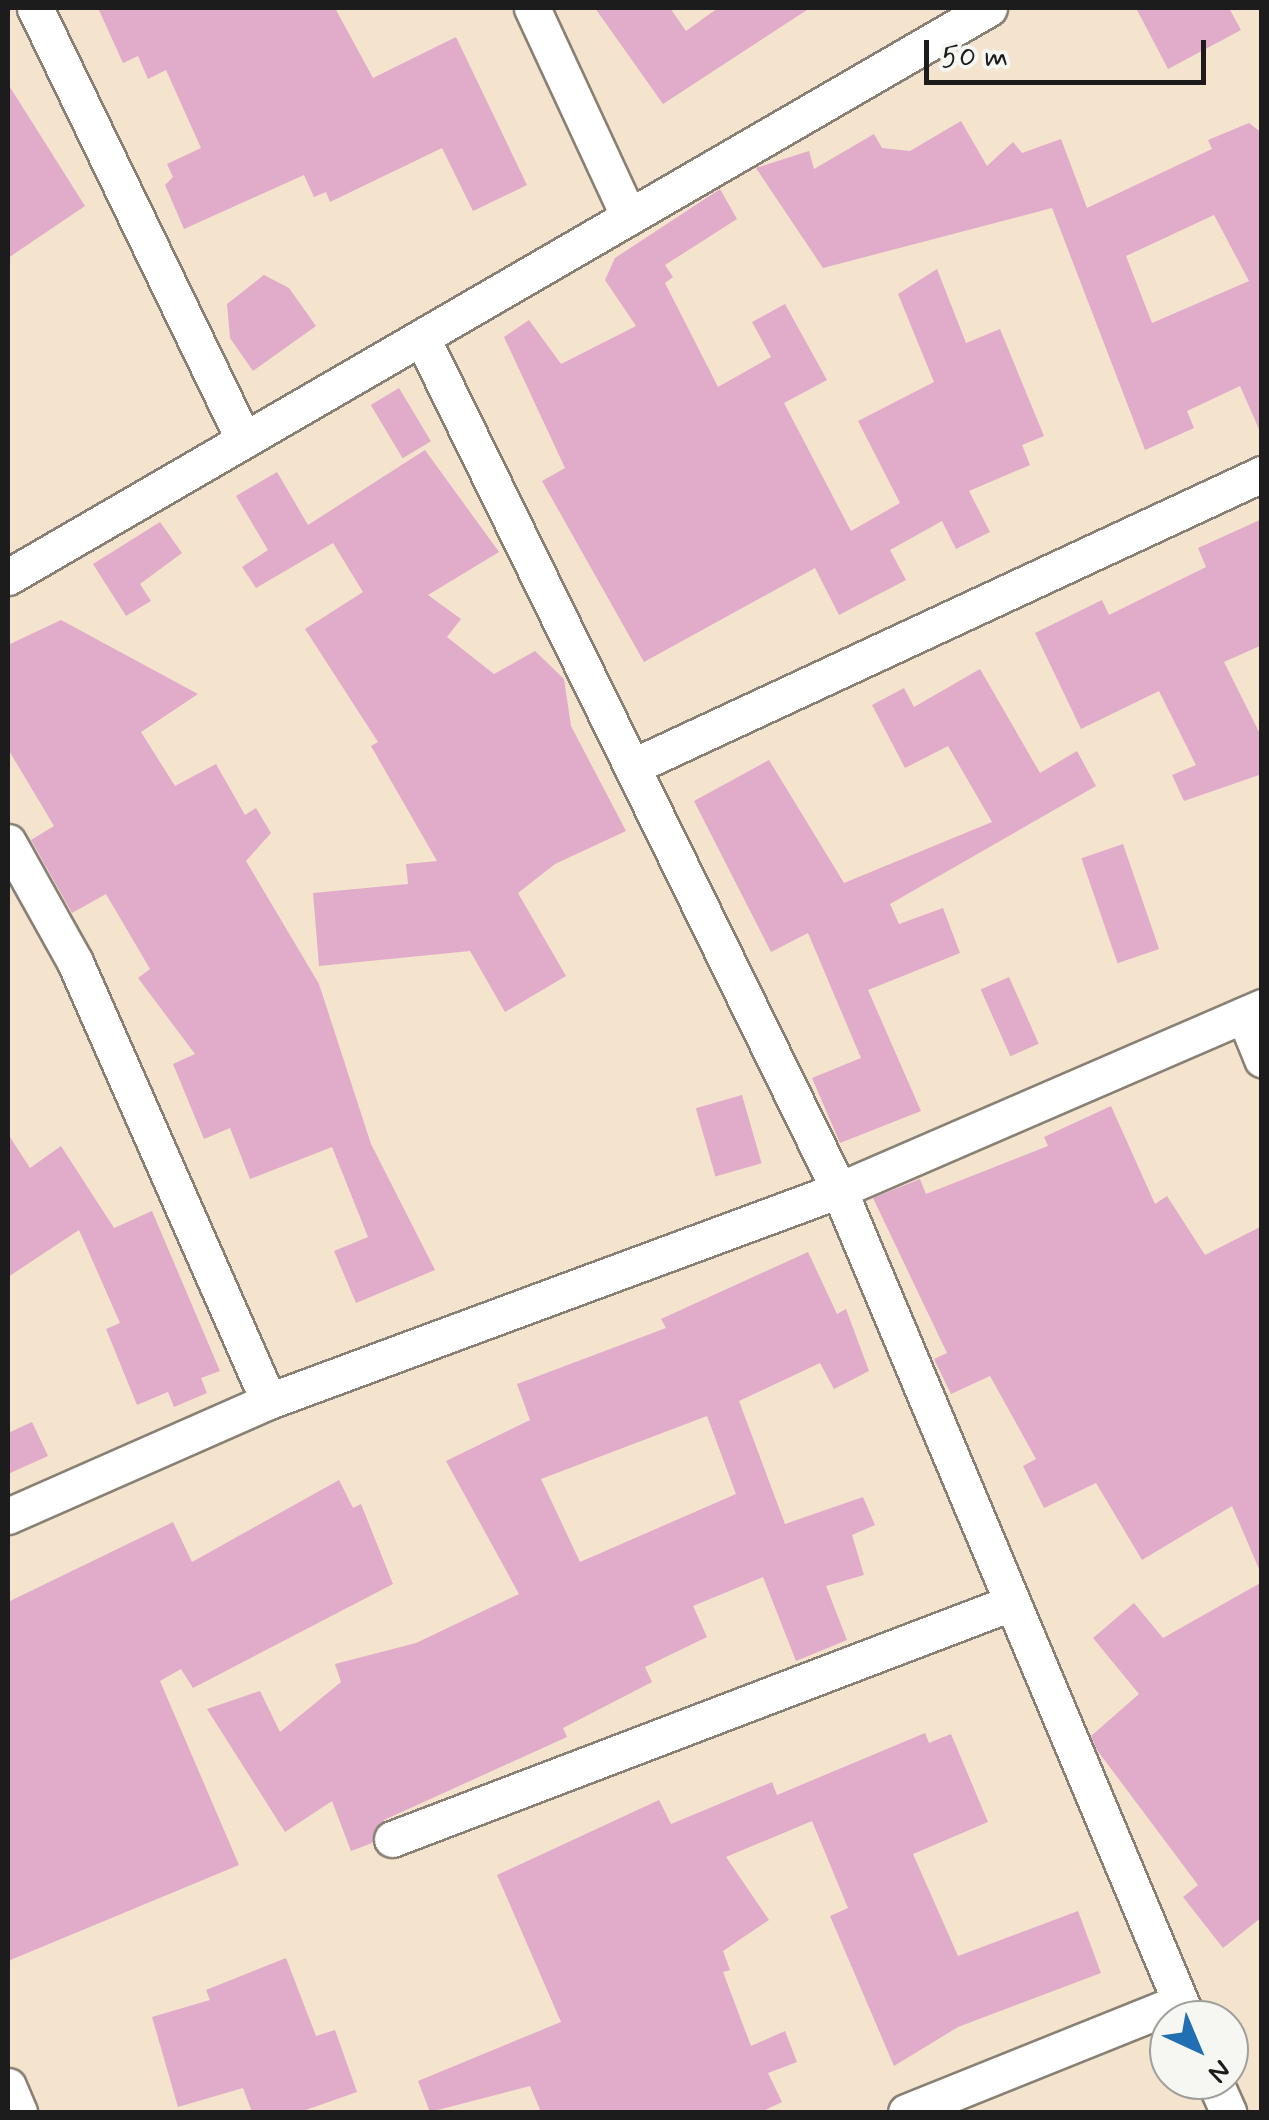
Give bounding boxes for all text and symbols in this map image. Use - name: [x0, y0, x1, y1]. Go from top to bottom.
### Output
- scale bar: [929, 20, 1212, 82]
- text: 50 m: [941, 38, 1008, 77]
- north arrow: [1149, 2000, 1249, 2100]
- text: N: [1199, 2051, 1238, 2090]

